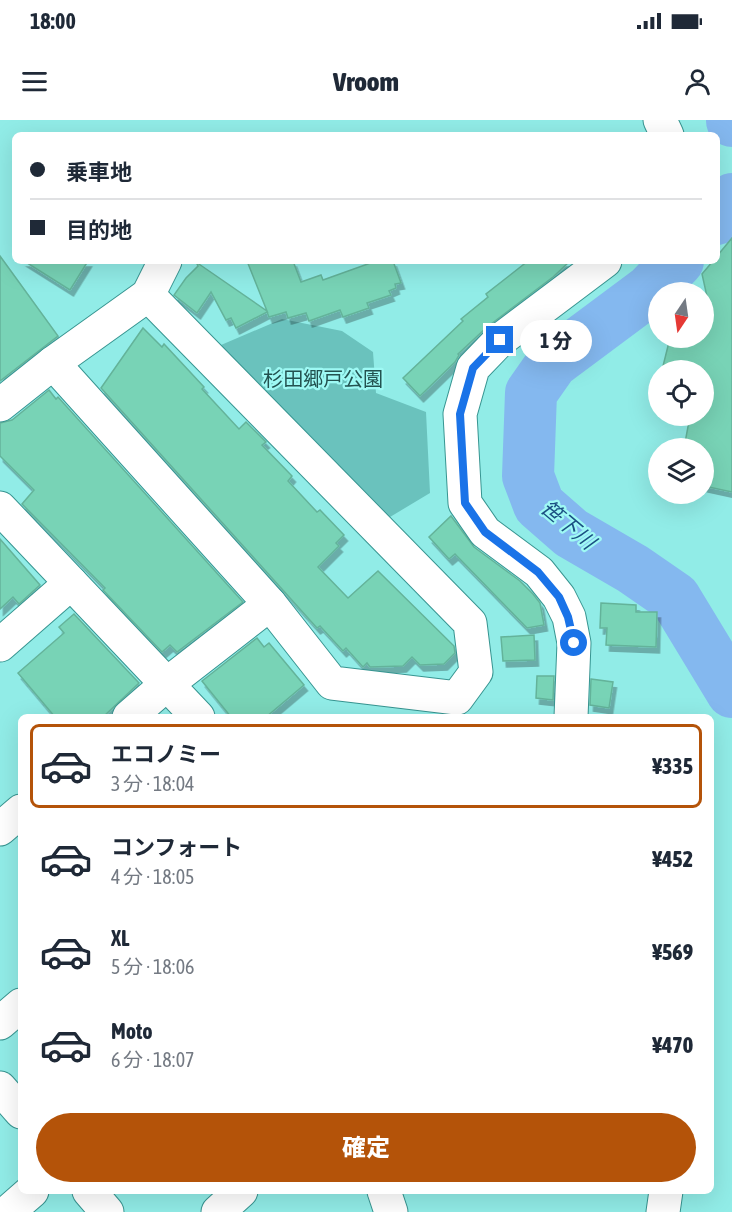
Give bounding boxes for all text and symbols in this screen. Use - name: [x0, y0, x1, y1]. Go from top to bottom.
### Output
- text: 18:00: [30, 8, 76, 34]
- icon: menu: [18, 65, 51, 98]
- icon: person: [681, 65, 714, 98]
- text: Vroom: [333, 66, 399, 97]
- text: 乗車地: [66, 159, 132, 185]
- text: 目的地: [66, 217, 132, 243]
- north arrow: [648, 282, 714, 348]
- map controls: [648, 282, 714, 504]
- callout: 1 分: [521, 319, 593, 361]
- route end: [486, 326, 513, 353]
- text: 1 分: [540, 329, 572, 352]
- button: locate: [648, 360, 714, 426]
- park label: 杉田郷戸公園: [263, 367, 383, 390]
- button: layers: [648, 438, 714, 504]
- water label: 笹下川: [537, 495, 602, 555]
- route start: [560, 629, 587, 656]
- icon: car: [39, 739, 93, 793]
- text: エコノミー: [111, 741, 221, 767]
- text: ¥335: [652, 753, 693, 779]
- text: 3 分 · 18:04: [111, 772, 194, 795]
- icon: car: [39, 832, 93, 886]
- text: コンフォート: [111, 834, 242, 860]
- text: ¥452: [652, 846, 693, 872]
- text: 4 分 · 18:05: [111, 865, 194, 888]
- icon: car: [39, 925, 93, 979]
- text: XL: [111, 925, 129, 951]
- text: ¥569: [652, 939, 693, 965]
- text: 5 分 · 18:06: [111, 955, 194, 978]
- icon: car: [39, 1018, 93, 1072]
- text: Moto: [111, 1018, 153, 1044]
- text: ¥470: [652, 1032, 693, 1058]
- text: 6 分 · 18:07: [111, 1048, 194, 1071]
- button: 確定: [36, 1113, 696, 1182]

